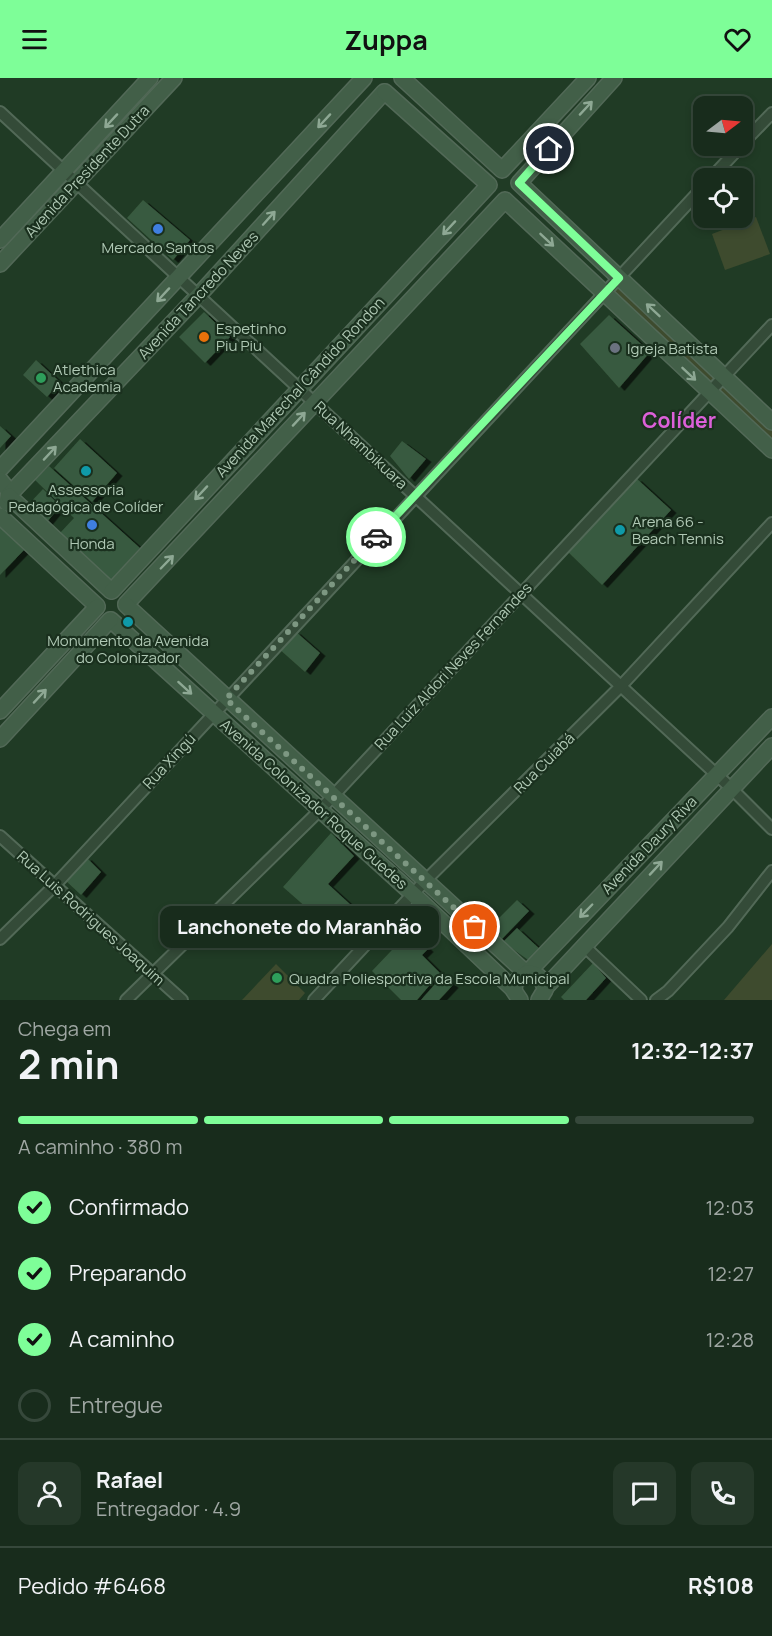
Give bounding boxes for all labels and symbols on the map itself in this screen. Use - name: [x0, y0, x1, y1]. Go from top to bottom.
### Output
- north arrow: [693, 96, 753, 156]
- street label: Avenida Presidente Dutra: [20, 100, 154, 242]
- one-way arrow: [579, 101, 593, 116]
- one-way arrow: [104, 113, 118, 128]
- one-way arrow: [317, 113, 331, 128]
- pin: [523, 123, 574, 174]
- one-way arrow: [262, 211, 276, 226]
- one-way arrow: [441, 220, 456, 235]
- marker: Mercado Santos: [151, 222, 165, 236]
- street label: Avenida Tancredo Neves: [133, 226, 263, 364]
- one-way arrow: [539, 233, 554, 247]
- place label: Mercado Santos: [102, 237, 215, 258]
- one-way arrow: [156, 287, 170, 302]
- street label: Avenida Marechal Cândido Rondon: [211, 292, 389, 482]
- one-way arrow: [646, 303, 661, 317]
- place label: Espetinho Piu Piu: [216, 318, 286, 356]
- marker: Espetinho Piu Piu: [197, 330, 211, 344]
- place label: Igreja Batista: [627, 338, 718, 359]
- marker: Igreja Batista: [608, 341, 622, 355]
- place label: Atlethica Academia: [53, 359, 121, 397]
- one-way arrow: [682, 367, 697, 381]
- marker: Atlethica Academia: [34, 371, 48, 385]
- street label: Rua Nhambikuara: [310, 396, 412, 494]
- district label: Colíder: [642, 406, 716, 434]
- one-way arrow: [292, 412, 306, 427]
- one-way arrow: [43, 445, 57, 460]
- marker: Assessoria Pedagógica de Colíder: [79, 464, 93, 478]
- place label: Assessoria Pedagógica de Colíder: [8, 479, 164, 517]
- one-way arrow: [194, 486, 208, 501]
- courier: [346, 507, 406, 567]
- place label: Arena 66 - Beach Tennis: [632, 511, 724, 549]
- marker: Honda: [85, 518, 99, 532]
- marker: Arena 66 - Beach Tennis: [613, 523, 627, 537]
- place label: Honda: [69, 533, 115, 554]
- one-way arrow: [159, 554, 174, 569]
- street label: Rua Luiz Aldori Neves Fernandes: [370, 577, 537, 754]
- marker: Monumento da Avenida do Colonizador: [121, 615, 135, 629]
- place label: Monumento da Avenida do Colonizador: [47, 630, 209, 668]
- one-way arrow: [178, 681, 193, 695]
- one-way arrow: [33, 689, 47, 704]
- street label: Avenida Colonizador Roque Guedes: [216, 714, 412, 894]
- street label: Rua Cuiabá: [509, 728, 579, 798]
- street label: Rua Xingú: [138, 729, 200, 793]
- street label: Avenida Daury Riva: [597, 791, 701, 899]
- street label: Rua Luis Rodrigues Joaquim: [12, 846, 170, 990]
- one-way arrow: [649, 860, 663, 875]
- pin: [449, 901, 500, 952]
- one-way arrow: [579, 903, 593, 918]
- callout: Lanchonete do Maranhão: [160, 906, 439, 948]
- place label: Quadra Poliesportiva da Escola Municipal: [289, 968, 570, 989]
- marker: Quadra Poliesportiva da Escola Municipal: [270, 971, 284, 985]

